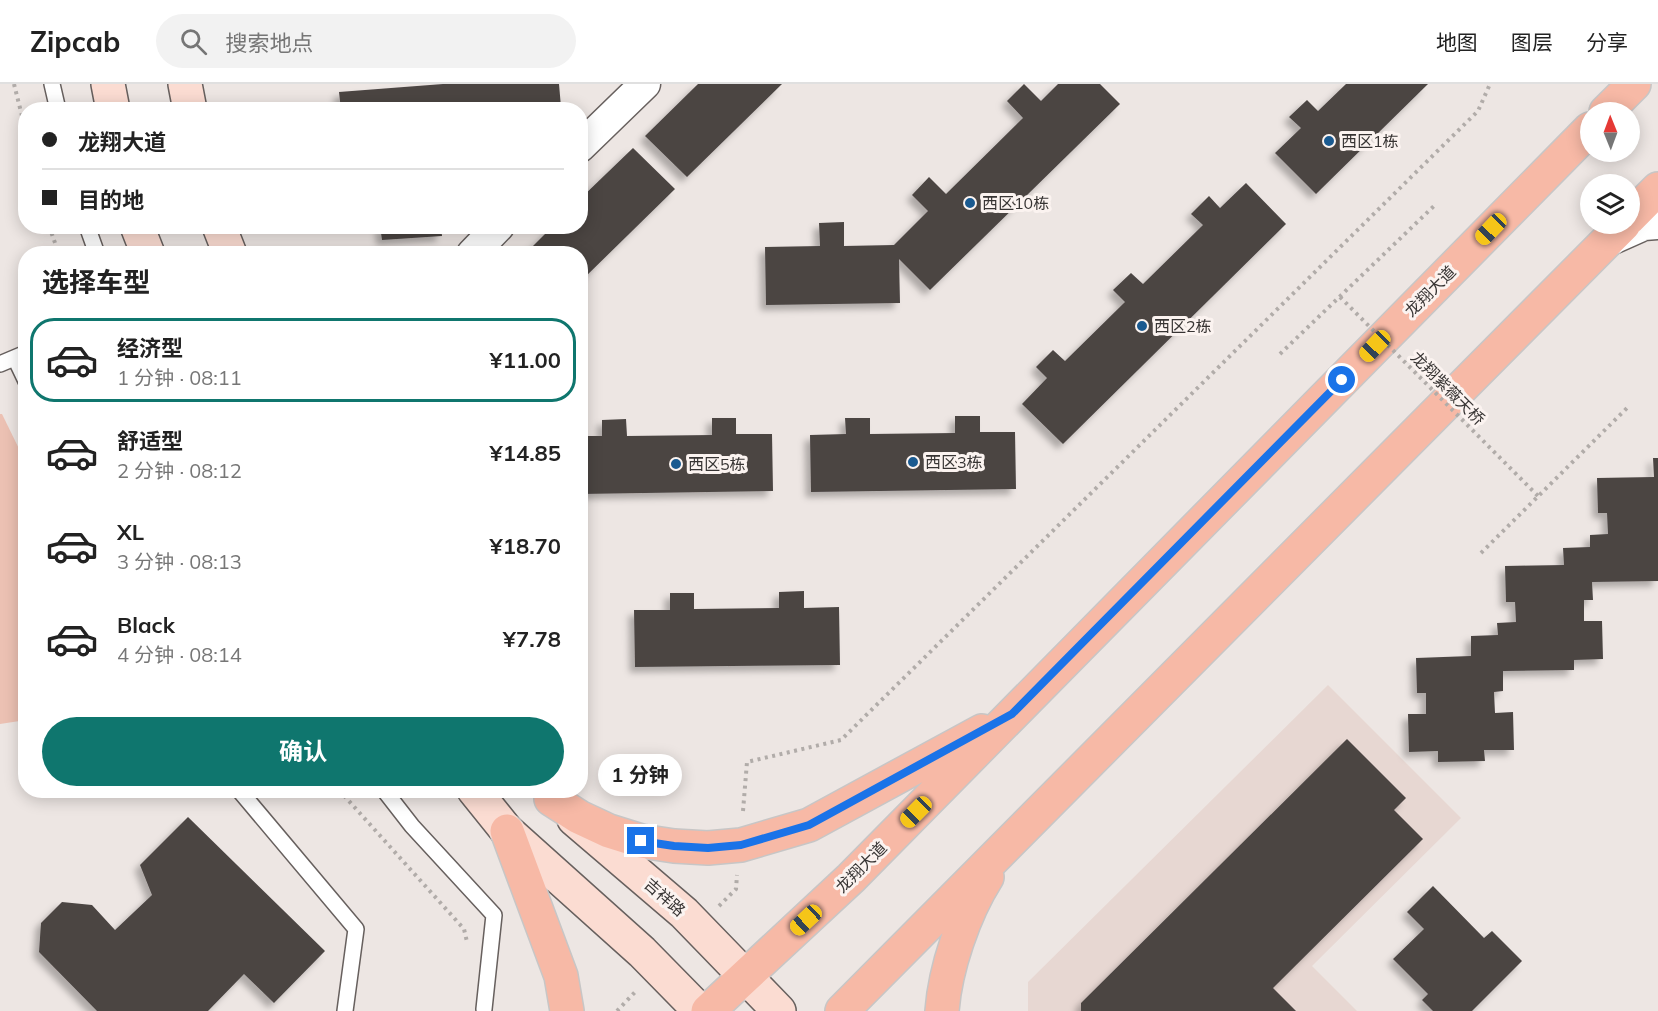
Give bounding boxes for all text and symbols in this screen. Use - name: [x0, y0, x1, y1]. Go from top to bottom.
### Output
- search box: [156, 14, 576, 68]
- text: Zipcab: [30, 24, 120, 59]
- icon: search: [177, 25, 210, 58]
- text: 搜索地点: [225, 29, 313, 57]
- text: 地图: [1436, 29, 1478, 55]
- text: 图层: [1511, 29, 1553, 55]
- text: 分享: [1586, 29, 1628, 55]
- north arrow: [1580, 102, 1640, 162]
- map controls: [1580, 102, 1640, 234]
- text: 龙翔大道: [78, 128, 166, 156]
- place label: 西区1栋: [1341, 131, 1399, 151]
- marker: 西区1栋: [1322, 134, 1336, 148]
- button: layers: [1580, 174, 1640, 234]
- text: 目的地: [78, 186, 144, 214]
- place label: 西区10栋: [982, 193, 1049, 213]
- marker: 西区10栋: [963, 196, 977, 210]
- car: [1472, 210, 1510, 248]
- street label: 龙翔大道: [1400, 261, 1460, 321]
- text: 选择车型: [42, 265, 150, 299]
- place label: 西区2栋: [1154, 316, 1212, 336]
- marker: 西区2栋: [1135, 319, 1149, 333]
- car: [1356, 327, 1394, 365]
- icon: car: [45, 333, 99, 387]
- text: 经济型: [117, 334, 183, 362]
- text: ¥11.00: [490, 346, 561, 374]
- street label: 龙翔紫薇天桥: [1407, 347, 1489, 429]
- text: 1 分钟 · 08:11: [117, 365, 242, 390]
- route start: [1328, 366, 1355, 393]
- icon: car: [45, 426, 99, 480]
- text: 舒适型: [117, 427, 183, 455]
- text: ¥14.85: [490, 439, 561, 467]
- place label: 西区3栋: [925, 452, 983, 472]
- place label: 西区5栋: [688, 454, 746, 474]
- marker: 西区3栋: [906, 455, 920, 469]
- marker: 西区5栋: [669, 457, 683, 471]
- text: 2 分钟 · 08:12: [117, 458, 242, 483]
- text: XL: [117, 518, 144, 546]
- icon: car: [45, 519, 99, 573]
- text: ¥18.70: [490, 532, 561, 560]
- text: 3 分钟 · 08:13: [117, 549, 242, 574]
- text: Black: [117, 611, 175, 639]
- icon: car: [45, 612, 99, 666]
- text: ¥7.78: [503, 625, 561, 653]
- text: 4 分钟 · 08:14: [117, 642, 242, 667]
- button: 确认: [42, 717, 564, 786]
- callout: 1 分钟: [599, 754, 683, 796]
- text: 1 分钟: [611, 762, 669, 787]
- car: [897, 793, 935, 831]
- route end: [627, 827, 654, 854]
- street label: 龙翔大道: [831, 837, 891, 897]
- street label: 吉祥路: [640, 874, 690, 920]
- car: [787, 901, 825, 939]

